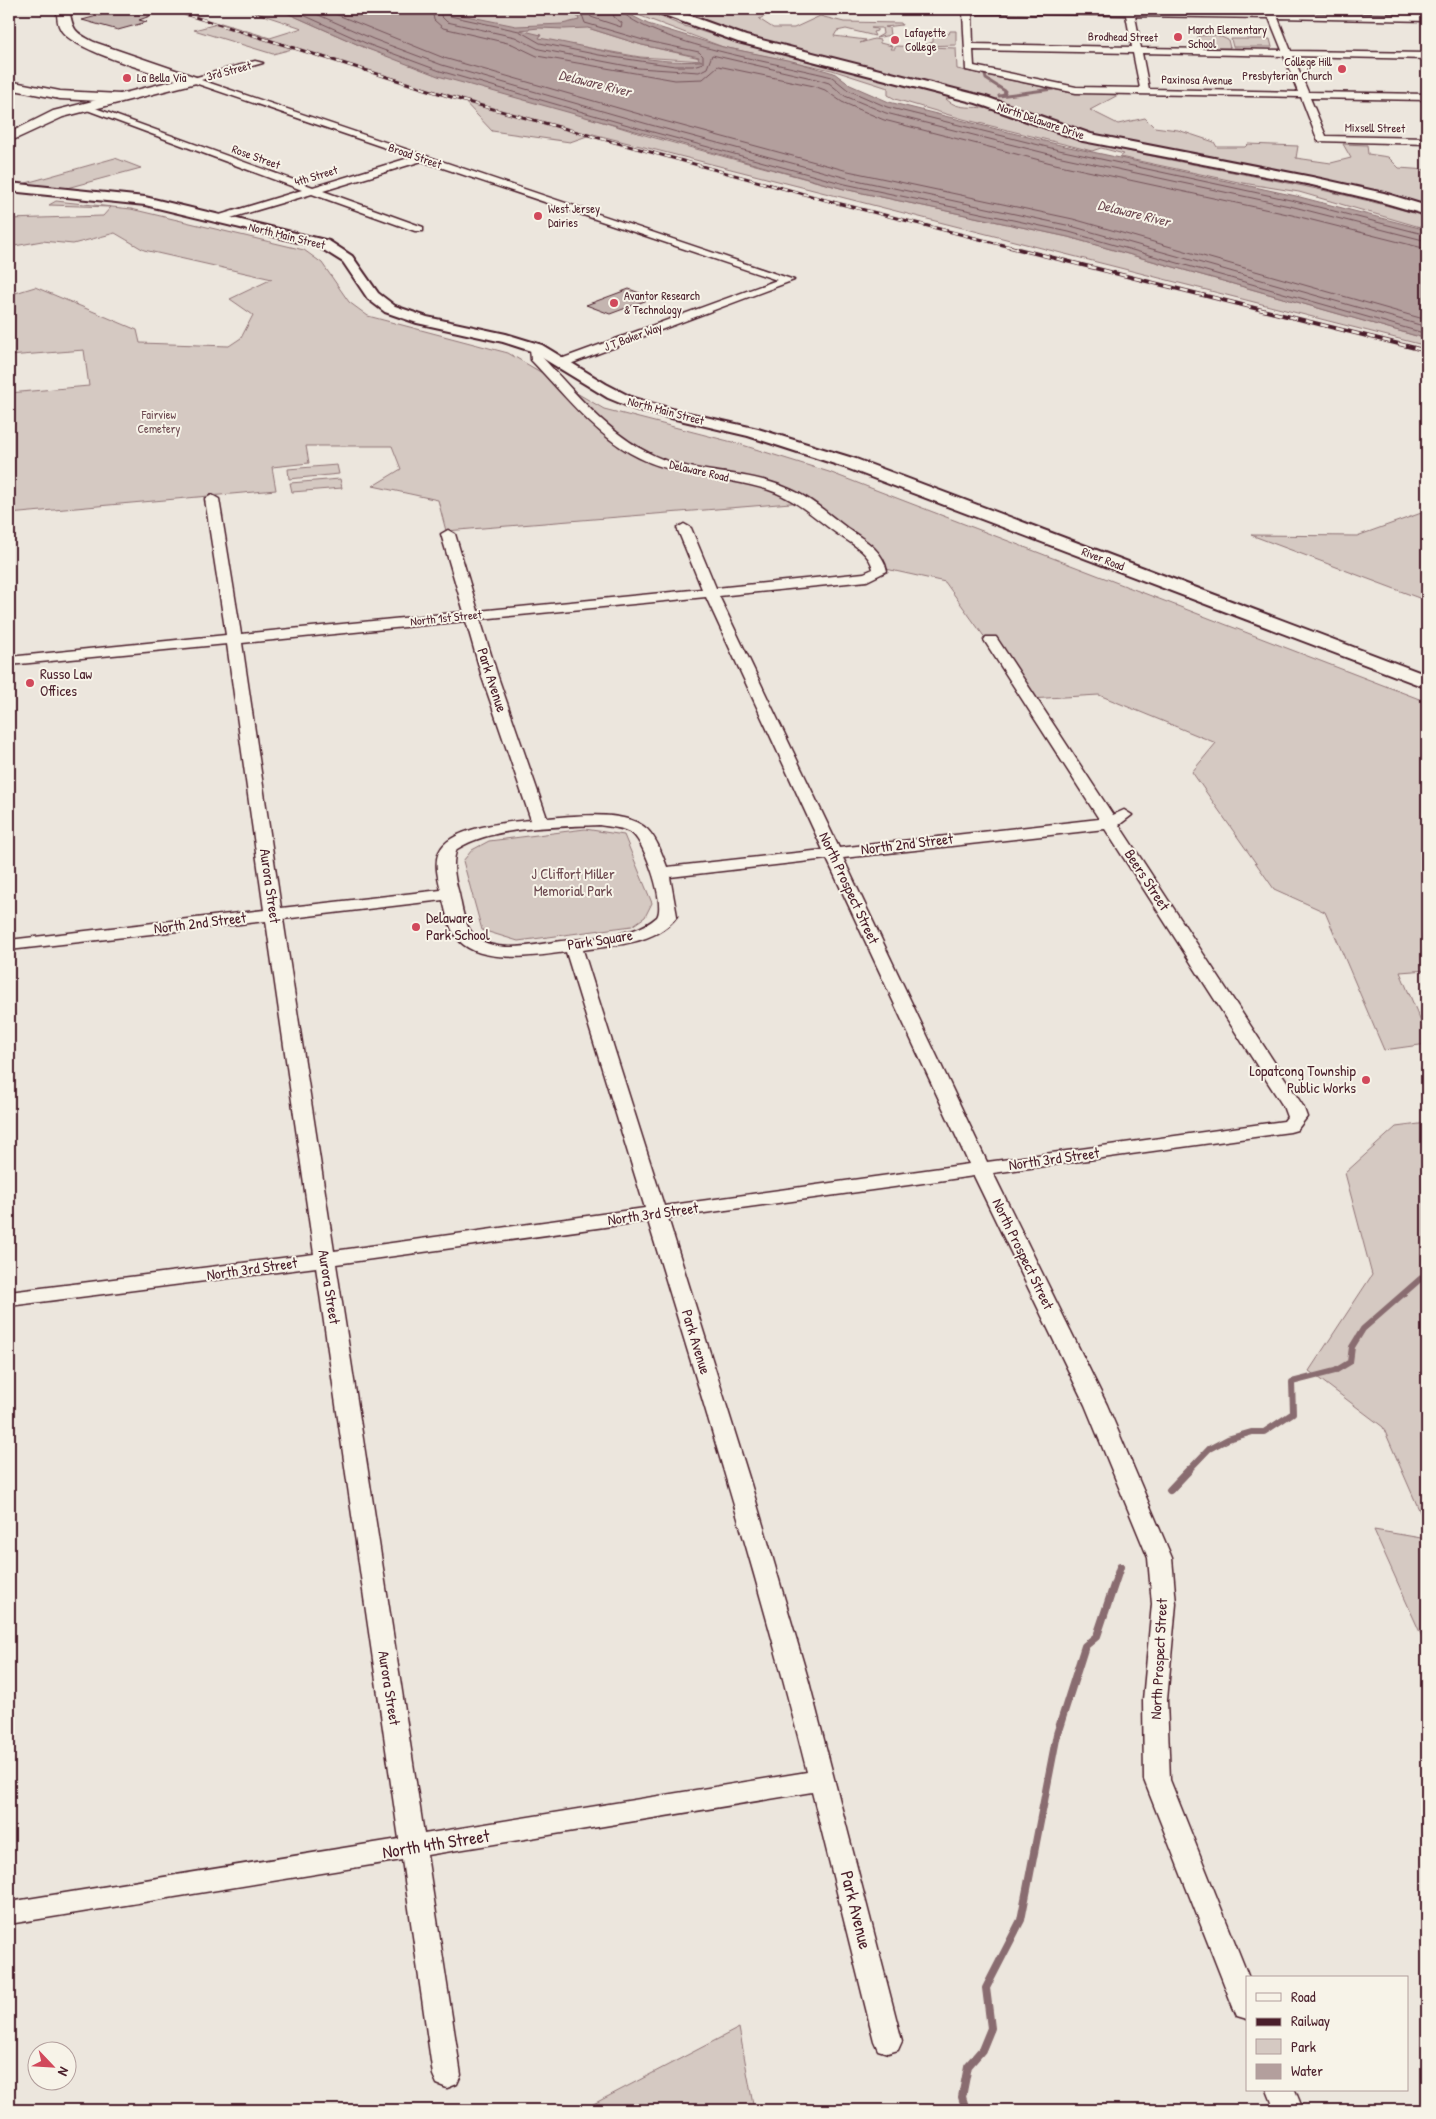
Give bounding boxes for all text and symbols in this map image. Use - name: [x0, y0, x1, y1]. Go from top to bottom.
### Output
- place label: March Elementary School: [1188, 21, 1267, 52]
- place label: Lafayette College: [905, 24, 946, 55]
- street label: Brodhead Street: [1088, 27, 1159, 46]
- marker: March Elementary School: [1172, 31, 1184, 43]
- marker: Lafayette College: [889, 34, 901, 46]
- place label: College Hill Presbyterian Church: [1242, 53, 1333, 84]
- street label: 3rd Street: [205, 56, 254, 85]
- marker: College Hill Presbyterian Church: [1336, 63, 1348, 75]
- water label: Delaware River: [557, 64, 635, 101]
- place label: La Bella Via: [137, 69, 187, 86]
- street label: Paxinosa Avenue: [1161, 70, 1233, 89]
- marker: La Bella Via: [121, 72, 133, 84]
- street label: North Delaware Drive: [995, 98, 1087, 143]
- street label: Mixsell Street: [1345, 118, 1406, 137]
- street label: Broad Street: [386, 138, 445, 173]
- street label: Rose Street: [230, 140, 284, 173]
- street label: 4th Street: [292, 161, 340, 190]
- water label: Delaware River: [1096, 194, 1174, 231]
- place label: West Jersey Dairies: [548, 200, 600, 231]
- marker: West Jersey Dairies: [532, 210, 544, 222]
- street label: North Main Street: [247, 218, 328, 253]
- place label: Avantor Research & Technology: [624, 287, 700, 318]
- marker: Avantor Research & Technology: [608, 297, 620, 309]
- street label: J T Baker Way: [601, 318, 664, 355]
- street label: North Main Street: [626, 392, 707, 429]
- park label: Fairview Cemetery: [138, 406, 180, 437]
- street label: Delaware Road: [668, 455, 731, 486]
- street label: River Road: [1079, 543, 1127, 575]
- street label: North 1st Street: [409, 605, 483, 630]
- street label: Park Avenue: [472, 645, 513, 715]
- place label: Russo Law Offices: [40, 663, 92, 701]
- marker: Russo Law Offices: [24, 677, 36, 689]
- street label: North 2nd Street: [860, 827, 955, 860]
- street label: North Prospect Street: [814, 828, 885, 948]
- street label: Beers Street: [1120, 845, 1176, 915]
- street label: Aurora Street: [255, 847, 286, 925]
- park label: J Cliffort Miller Memorial Park: [531, 863, 615, 901]
- street label: North 2nd Street: [153, 906, 248, 939]
- place label: Delaware Park School: [426, 907, 490, 945]
- marker: Delaware Park School: [410, 921, 422, 933]
- street label: Park Square: [566, 924, 634, 955]
- place label: Lopatcong Township Public Works: [1249, 1060, 1357, 1098]
- marker: Lopatcong Township Public Works: [1360, 1074, 1372, 1086]
- street label: North 3rd Street: [1007, 1142, 1101, 1175]
- street label: North Prospect Street: [987, 1195, 1060, 1314]
- street label: North 3rd Street: [606, 1197, 700, 1230]
- street label: Aurora Street: [313, 1248, 346, 1327]
- street label: North 3rd Street: [205, 1252, 299, 1285]
- street label: Park Avenue: [677, 1307, 716, 1377]
- street label: North Prospect Street: [1145, 1597, 1172, 1720]
- street label: Aurora Street: [373, 1649, 406, 1728]
- street label: North 4th Street: [381, 1823, 492, 1864]
- street label: Park Avenue: [835, 1868, 878, 1952]
- legend: [1246, 1976, 1408, 2092]
- text: Road: [1291, 1986, 1316, 2007]
- text: Railway: [1291, 2010, 1330, 2031]
- text: Park: [1291, 2036, 1316, 2057]
- north arrow: [28, 2042, 78, 2092]
- text: Water: [1291, 2060, 1323, 2081]
- text: N: [54, 2064, 74, 2080]

